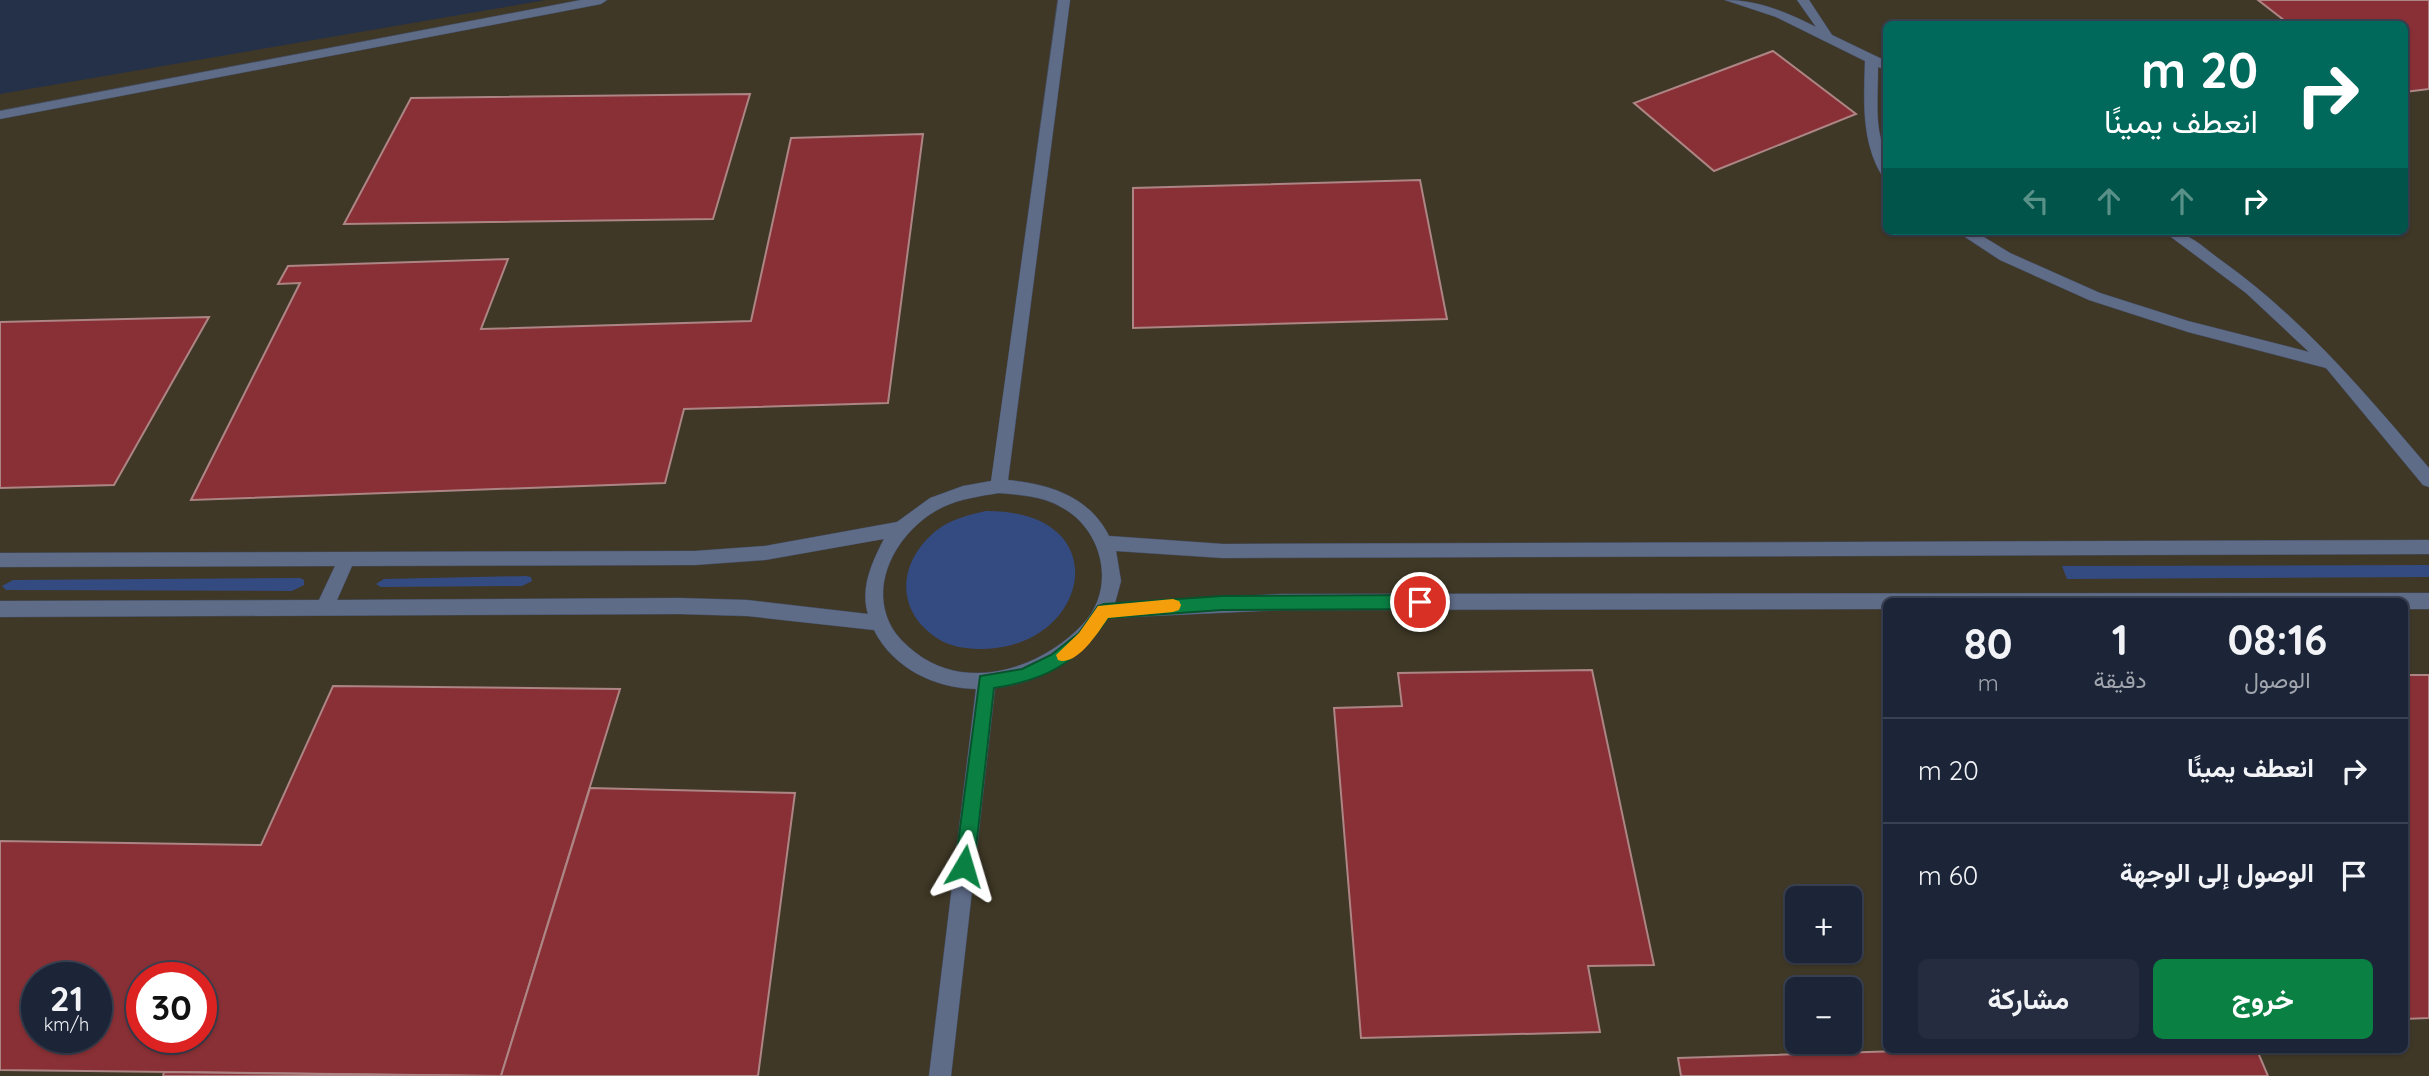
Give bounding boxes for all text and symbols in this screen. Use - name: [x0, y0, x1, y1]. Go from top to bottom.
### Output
- text: 20 m: [2141, 39, 2258, 100]
- icon: right: [2282, 49, 2373, 140]
- text: انعطف يمينًا: [2104, 101, 2258, 141]
- icon: left: [2017, 182, 2055, 220]
- icon: ahead: [2090, 182, 2128, 220]
- icon: ahead: [2163, 182, 2201, 220]
- icon: right: [2236, 182, 2274, 220]
- pin: [1390, 572, 1450, 632]
- icon: arrive: [1401, 583, 1439, 621]
- text: 1: [2112, 613, 2128, 666]
- text: 08:16: [2227, 613, 2327, 666]
- text: 80: [1964, 617, 2013, 670]
- text: دقيقة: [2093, 665, 2147, 694]
- text: الوصول: [2244, 665, 2311, 694]
- text: m: [1978, 668, 1999, 697]
- text: انعطف يمينًا: [2187, 751, 2314, 784]
- icon: right: [2335, 752, 2373, 790]
- text: 20 m: [1918, 754, 1979, 787]
- position arrow: [927, 829, 1001, 903]
- text: الوصول إلى الوجهة: [2120, 856, 2314, 889]
- icon: arrive: [2335, 857, 2373, 895]
- text: 60 m: [1918, 859, 1978, 892]
- map controls: [1785, 886, 1862, 1054]
- button: +: [1785, 886, 1862, 963]
- button: مشاركة: [1918, 959, 2139, 1039]
- button: خروج: [2153, 959, 2373, 1039]
- speed limit sign: 30: [126, 962, 217, 1053]
- text: 21: [50, 976, 83, 1020]
- button: −: [1785, 977, 1862, 1054]
- text: km/h: [44, 1013, 89, 1036]

